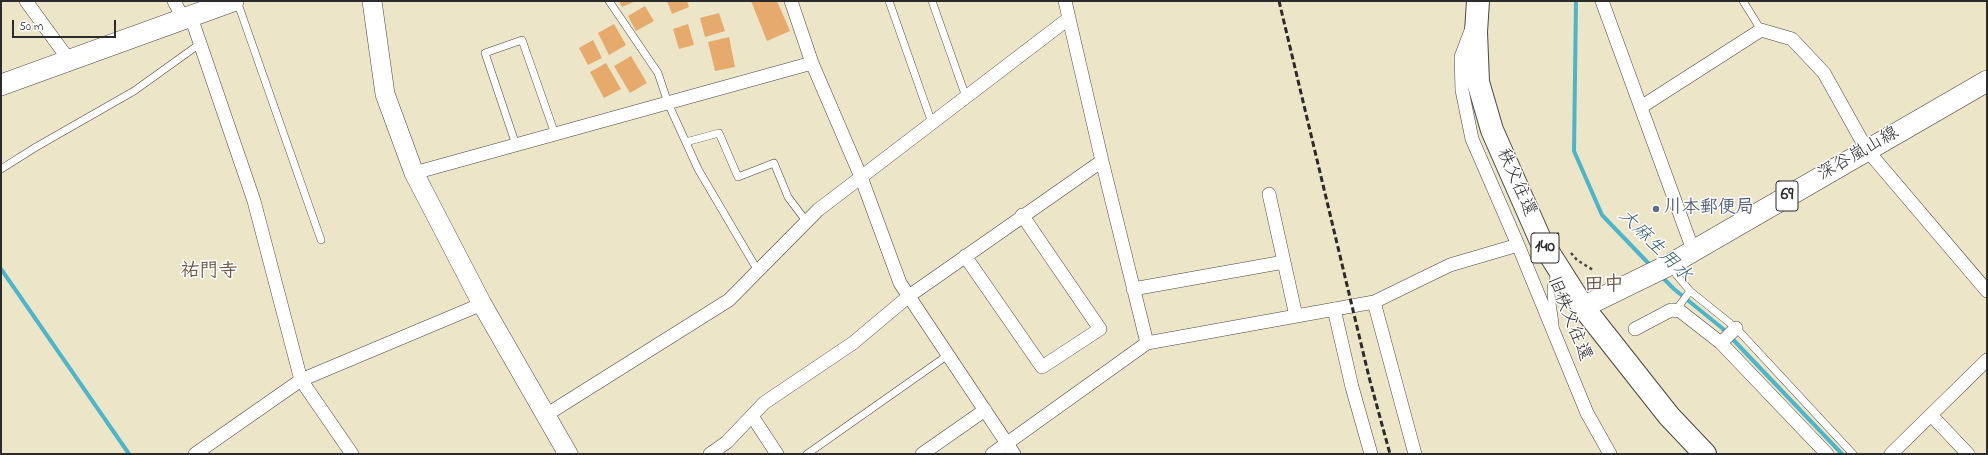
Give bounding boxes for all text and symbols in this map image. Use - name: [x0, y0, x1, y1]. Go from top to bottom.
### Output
- scale bar: [14, 12, 118, 38]
- text: 50 m: [19, 18, 43, 36]
- street label: 深谷嵐山線: [1815, 123, 1903, 187]
- street label: 秩父往還: [1490, 146, 1540, 220]
- road number: 69: [1776, 181, 1798, 211]
- place label: 川本郵便局: [1664, 198, 1754, 220]
- marker: 川本郵便局: [1651, 204, 1661, 214]
- water label: 大麻生用水: [1612, 205, 1696, 289]
- road number: 140: [1531, 233, 1559, 263]
- district label: 祐門寺: [181, 262, 237, 284]
- street label: 旧秩父往還: [1541, 273, 1595, 365]
- district label: 田中: [1584, 275, 1624, 299]

